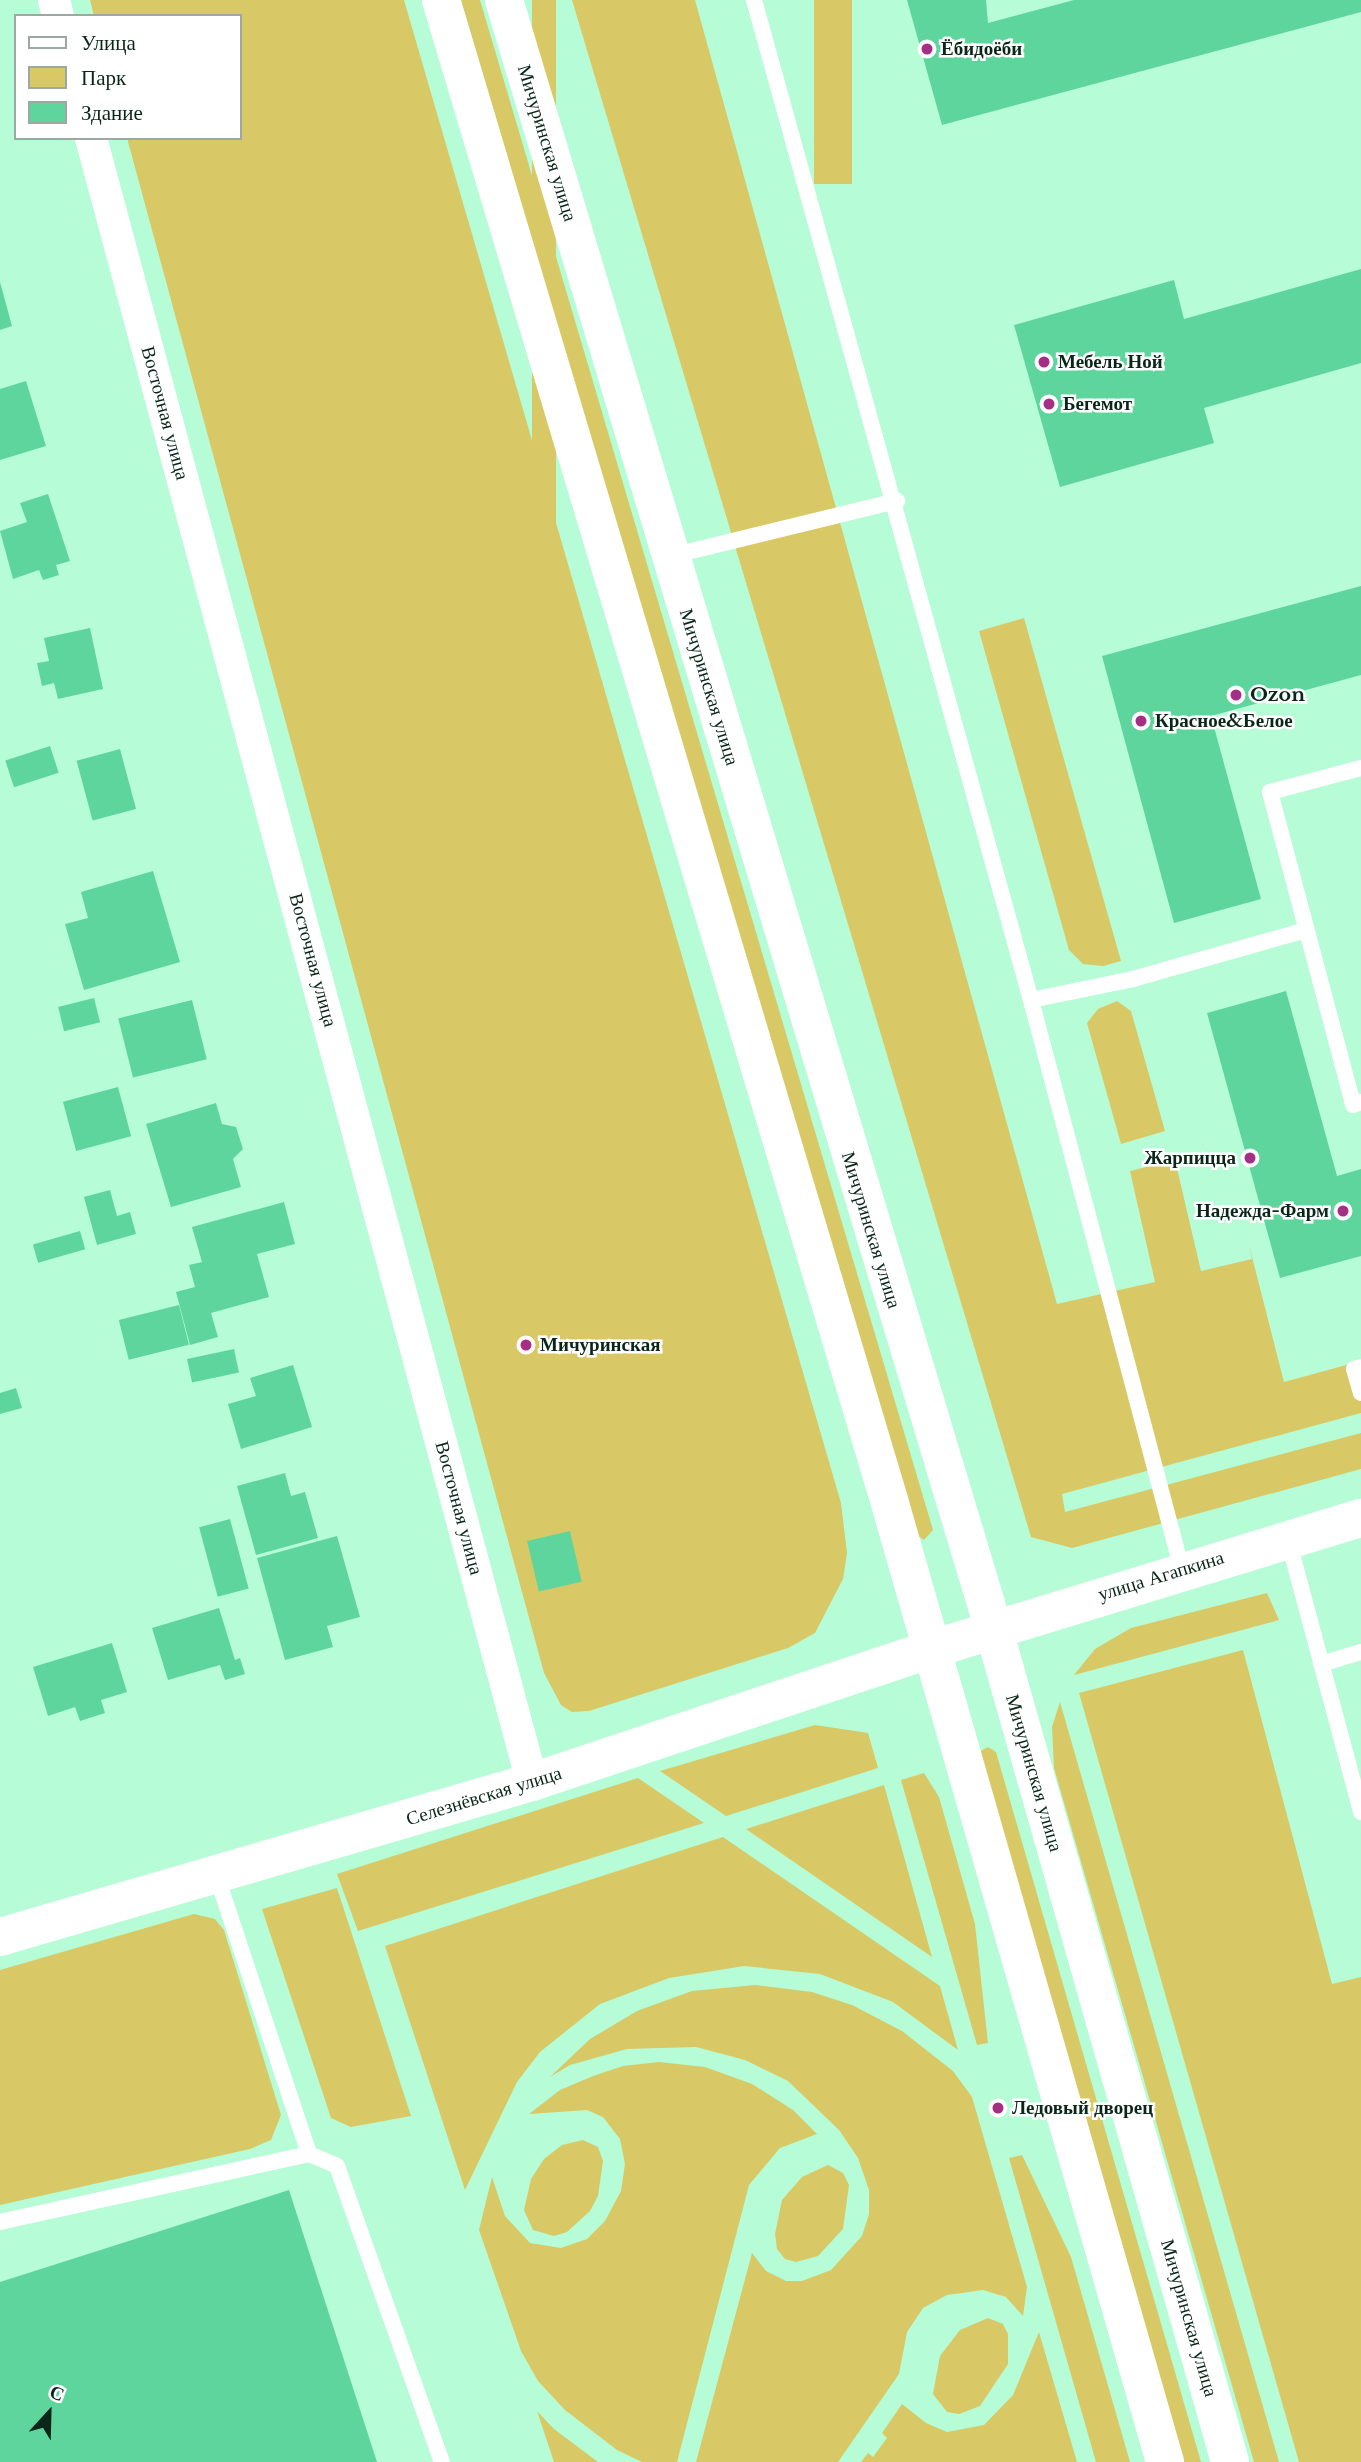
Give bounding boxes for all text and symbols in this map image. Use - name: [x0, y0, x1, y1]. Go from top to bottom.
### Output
- legend: [14, 14, 242, 140]
- text: Улица: [81, 30, 136, 56]
- place label: Ёбидоёби: [941, 38, 1022, 60]
- marker: Ёбидоёби: [919, 41, 935, 57]
- street label: Мичуринская улица: [512, 62, 582, 224]
- text: Парк: [81, 65, 126, 91]
- text: Здание: [81, 100, 143, 126]
- street label: Восточная улица: [136, 344, 194, 482]
- place label: Мебель Ной: [1058, 351, 1163, 373]
- marker: Мебель Ной: [1036, 354, 1052, 370]
- place label: Бегемот: [1063, 393, 1132, 415]
- marker: Бегемот: [1041, 396, 1057, 412]
- street label: Мичуринская улица: [674, 606, 744, 768]
- place label: Ozon: [1250, 684, 1305, 706]
- marker: Ozon: [1228, 687, 1244, 703]
- place label: Красное&Белое: [1155, 710, 1293, 732]
- marker: Красное&Белое: [1133, 713, 1149, 729]
- street label: Восточная улица: [284, 891, 342, 1029]
- place label: Жарпицца: [1144, 1147, 1236, 1169]
- street label: Мичуринская улица: [836, 1149, 906, 1311]
- marker: Жарпицца: [1242, 1150, 1258, 1166]
- place label: Надежда-Фарм: [1196, 1200, 1329, 1222]
- marker: Надежда-Фарм: [1335, 1203, 1351, 1219]
- place label: Мичуринская: [540, 1334, 660, 1356]
- marker: Мичуринская: [518, 1337, 534, 1353]
- street label: Восточная улица: [430, 1439, 488, 1577]
- street label: улица Агапкина: [1095, 1546, 1227, 1606]
- street label: Мичуринская улица: [1001, 1692, 1067, 1854]
- street label: Селезнёвская улица: [404, 1762, 564, 1830]
- place label: Ледовый дворец: [1012, 2097, 1153, 2119]
- marker: Ледовый дворец: [990, 2100, 1006, 2116]
- street label: Мичуринская улица: [1156, 2237, 1222, 2399]
- north arrow: [14, 2378, 84, 2448]
- text: С: [46, 2380, 68, 2406]

